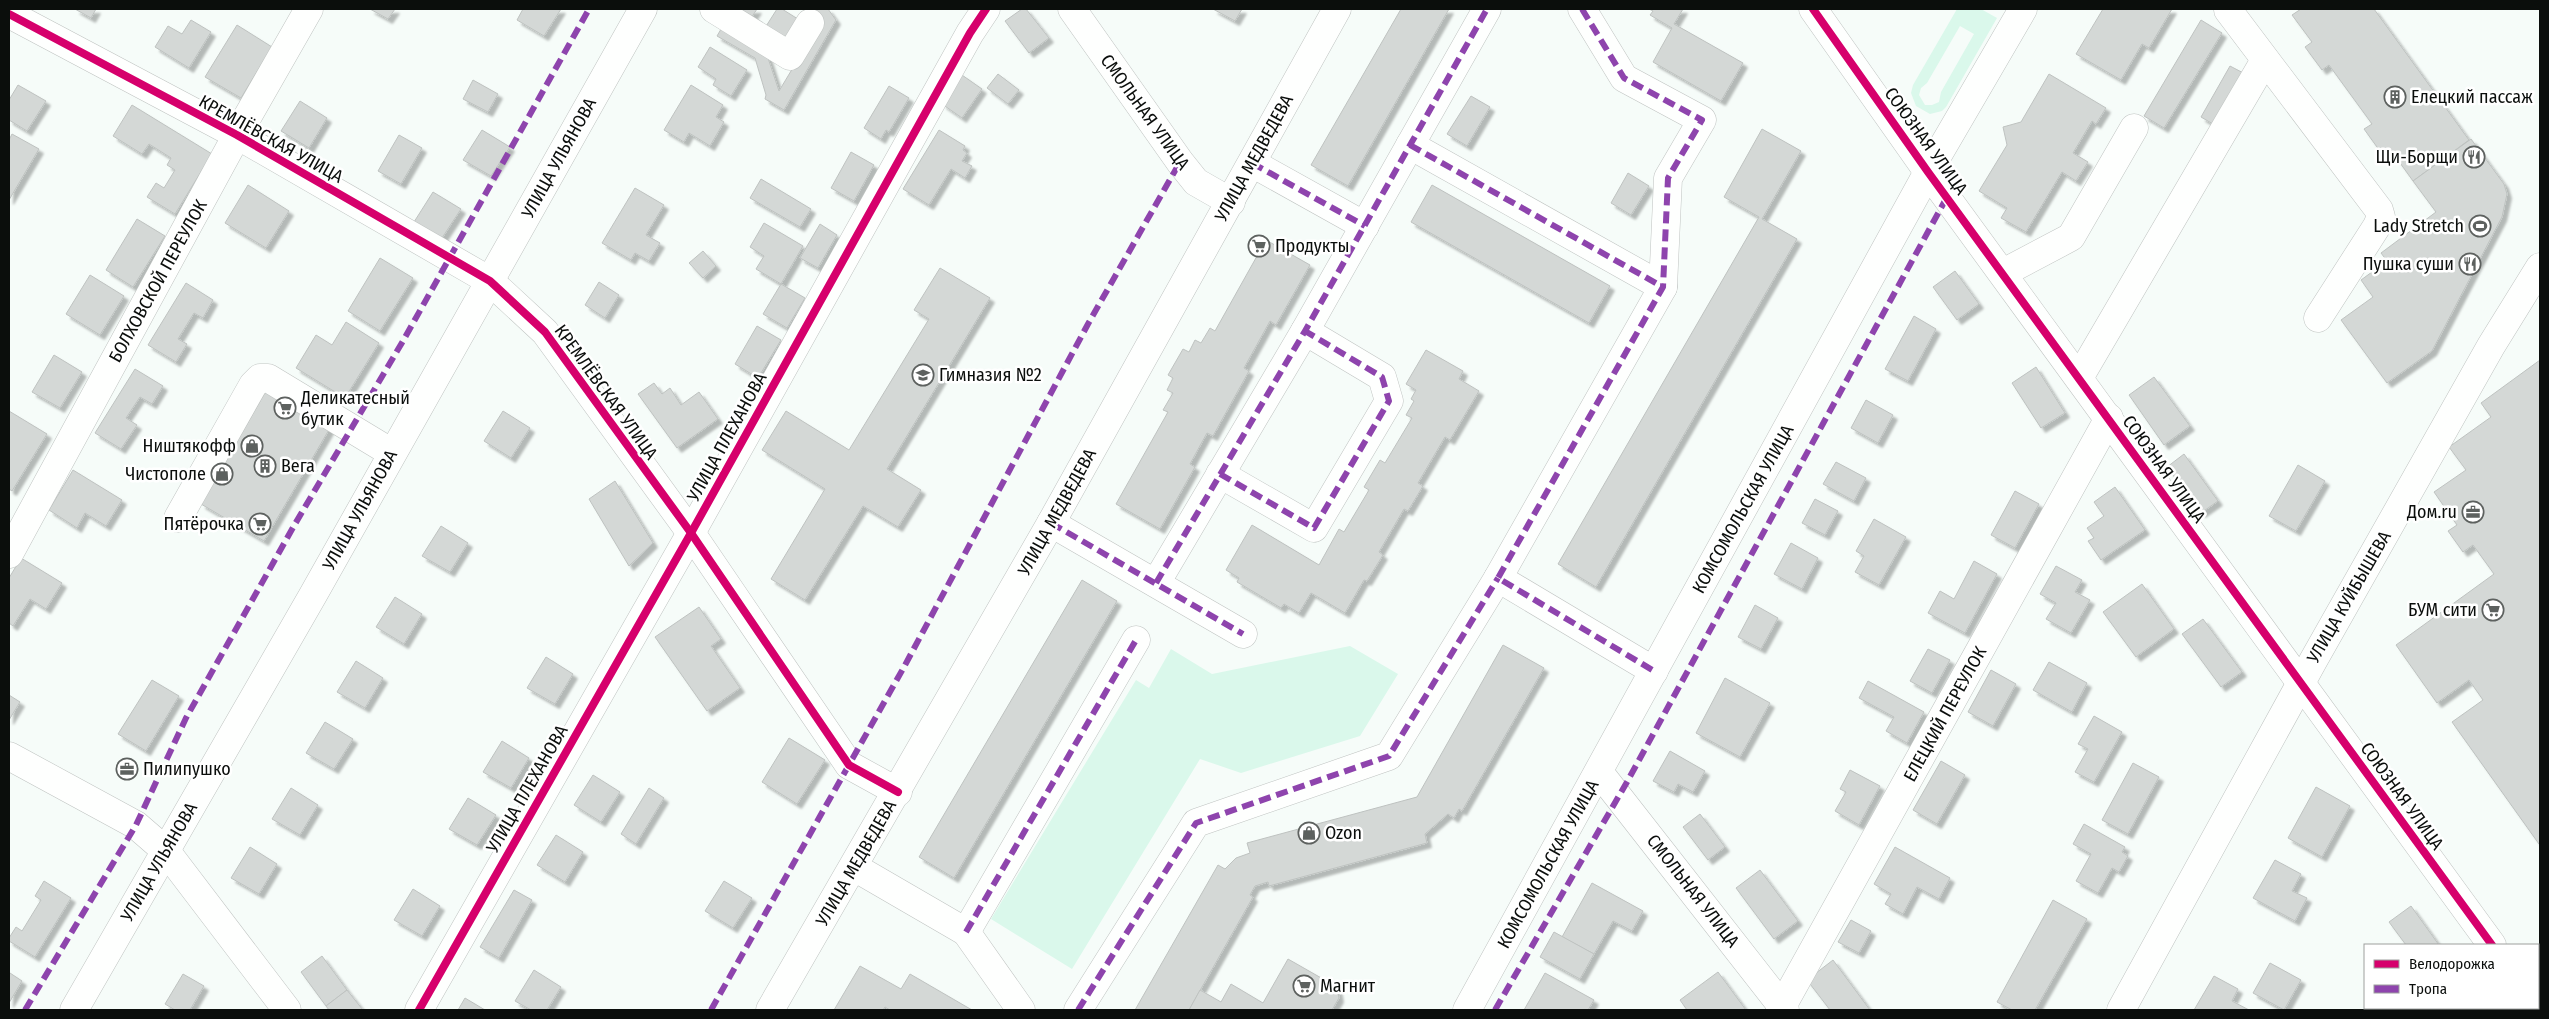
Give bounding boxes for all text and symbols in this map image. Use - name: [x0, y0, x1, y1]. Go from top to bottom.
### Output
- street label: СМОЛЬНАЯ УЛИЦА: [1096, 50, 1195, 174]
- street label: СОЮЗНАЯ УЛИЦА: [1880, 83, 1973, 200]
- building icon: Елецкий пассаж: [2383, 85, 2407, 109]
- place label: Елецкий пассаж: [2411, 86, 2533, 108]
- street label: КРЕМЛЁВСКАЯ УЛИЦА: [195, 90, 347, 188]
- street label: УЛИЦА МЕДВЕДЕВА: [1210, 90, 1298, 226]
- street label: УЛИЦА УЛЬЯНОВА: [516, 94, 601, 223]
- restaurant icon: Щи-Борщи: [2462, 145, 2486, 169]
- place label: Щи-Борщи: [2376, 146, 2458, 168]
- street label: БОЛХОВСКОЙ ПЕРЕУЛОК: [104, 195, 212, 366]
- sports icon: Lady Stretch: [2468, 214, 2492, 238]
- place label: Lady Stretch: [2373, 215, 2464, 237]
- supermarket icon: Продукты: [1247, 234, 1271, 258]
- place label: Продукты: [1275, 235, 1350, 257]
- restaurant icon: Пушка суши: [2458, 252, 2482, 276]
- place label: Пушка суши: [2363, 253, 2454, 275]
- street label: КРЕМЛЁВСКАЯ УЛИЦА: [550, 320, 663, 464]
- school or university icon: Гимназия №2: [911, 363, 935, 387]
- place label: Гимназия №2: [939, 364, 1042, 386]
- street label: УЛИЦА ПЛЕХАНОВА: [682, 368, 772, 506]
- place label: Деликатесный бутик: [300, 387, 410, 430]
- supermarket icon: Деликатесный бутик: [273, 396, 297, 420]
- street label: СОЮЗНАЯ УЛИЦА: [2118, 411, 2211, 528]
- street label: КОМСОМОЛЬСКАЯ УЛИЦА: [1688, 420, 1799, 597]
- shop icon: Ништякофф: [240, 434, 264, 458]
- place label: Ништякофф: [142, 435, 236, 457]
- street label: УЛИЦА МЕДВЕДЕВА: [1013, 444, 1101, 580]
- street label: УЛИЦА УЛЬЯНОВА: [317, 446, 402, 575]
- building icon: Вега: [253, 454, 277, 478]
- place label: Вега: [281, 455, 315, 477]
- shop icon: Чистополе: [210, 462, 234, 486]
- place label: Чистополе: [125, 463, 206, 485]
- office icon: Дом.ru: [2461, 500, 2485, 524]
- place label: Дом.ru: [2406, 501, 2457, 523]
- supermarket icon: Пятёрочка: [248, 512, 272, 536]
- place label: Пятёрочка: [164, 513, 244, 535]
- street label: УЛИЦА КУЙБЫШЕВА: [2302, 527, 2396, 668]
- supermarket icon: БУМ сити: [2481, 598, 2505, 622]
- place label: БУМ сити: [2408, 599, 2477, 621]
- street label: ЕЛЕЦКИЙ ПЕРЕУЛОК: [1899, 642, 1991, 785]
- street label: УЛИЦА ПЛЕХАНОВА: [481, 721, 573, 858]
- street label: СОЮЗНАЯ УЛИЦА: [2356, 738, 2449, 855]
- office icon: Пилипушко: [115, 757, 139, 781]
- place label: Пилипушко: [143, 758, 231, 780]
- street label: КОМСОМОЛЬСКАЯ УЛИЦА: [1493, 775, 1604, 952]
- street label: УЛИЦА МЕДВЕДЕВА: [811, 796, 901, 931]
- street label: УЛИЦА УЛЬЯНОВА: [115, 798, 202, 926]
- shop icon: Ozon: [1297, 821, 1321, 845]
- place label: Ozon: [1325, 822, 1362, 844]
- street label: СМОЛЬНАЯ УЛИЦА: [1642, 830, 1744, 952]
- legend: [2364, 944, 2539, 1009]
- text: Велодорожка: [2409, 955, 2495, 973]
- supermarket icon: Магнит: [1292, 974, 1316, 998]
- place label: Магнит: [1320, 975, 1376, 997]
- text: Тропа: [2409, 980, 2447, 998]

